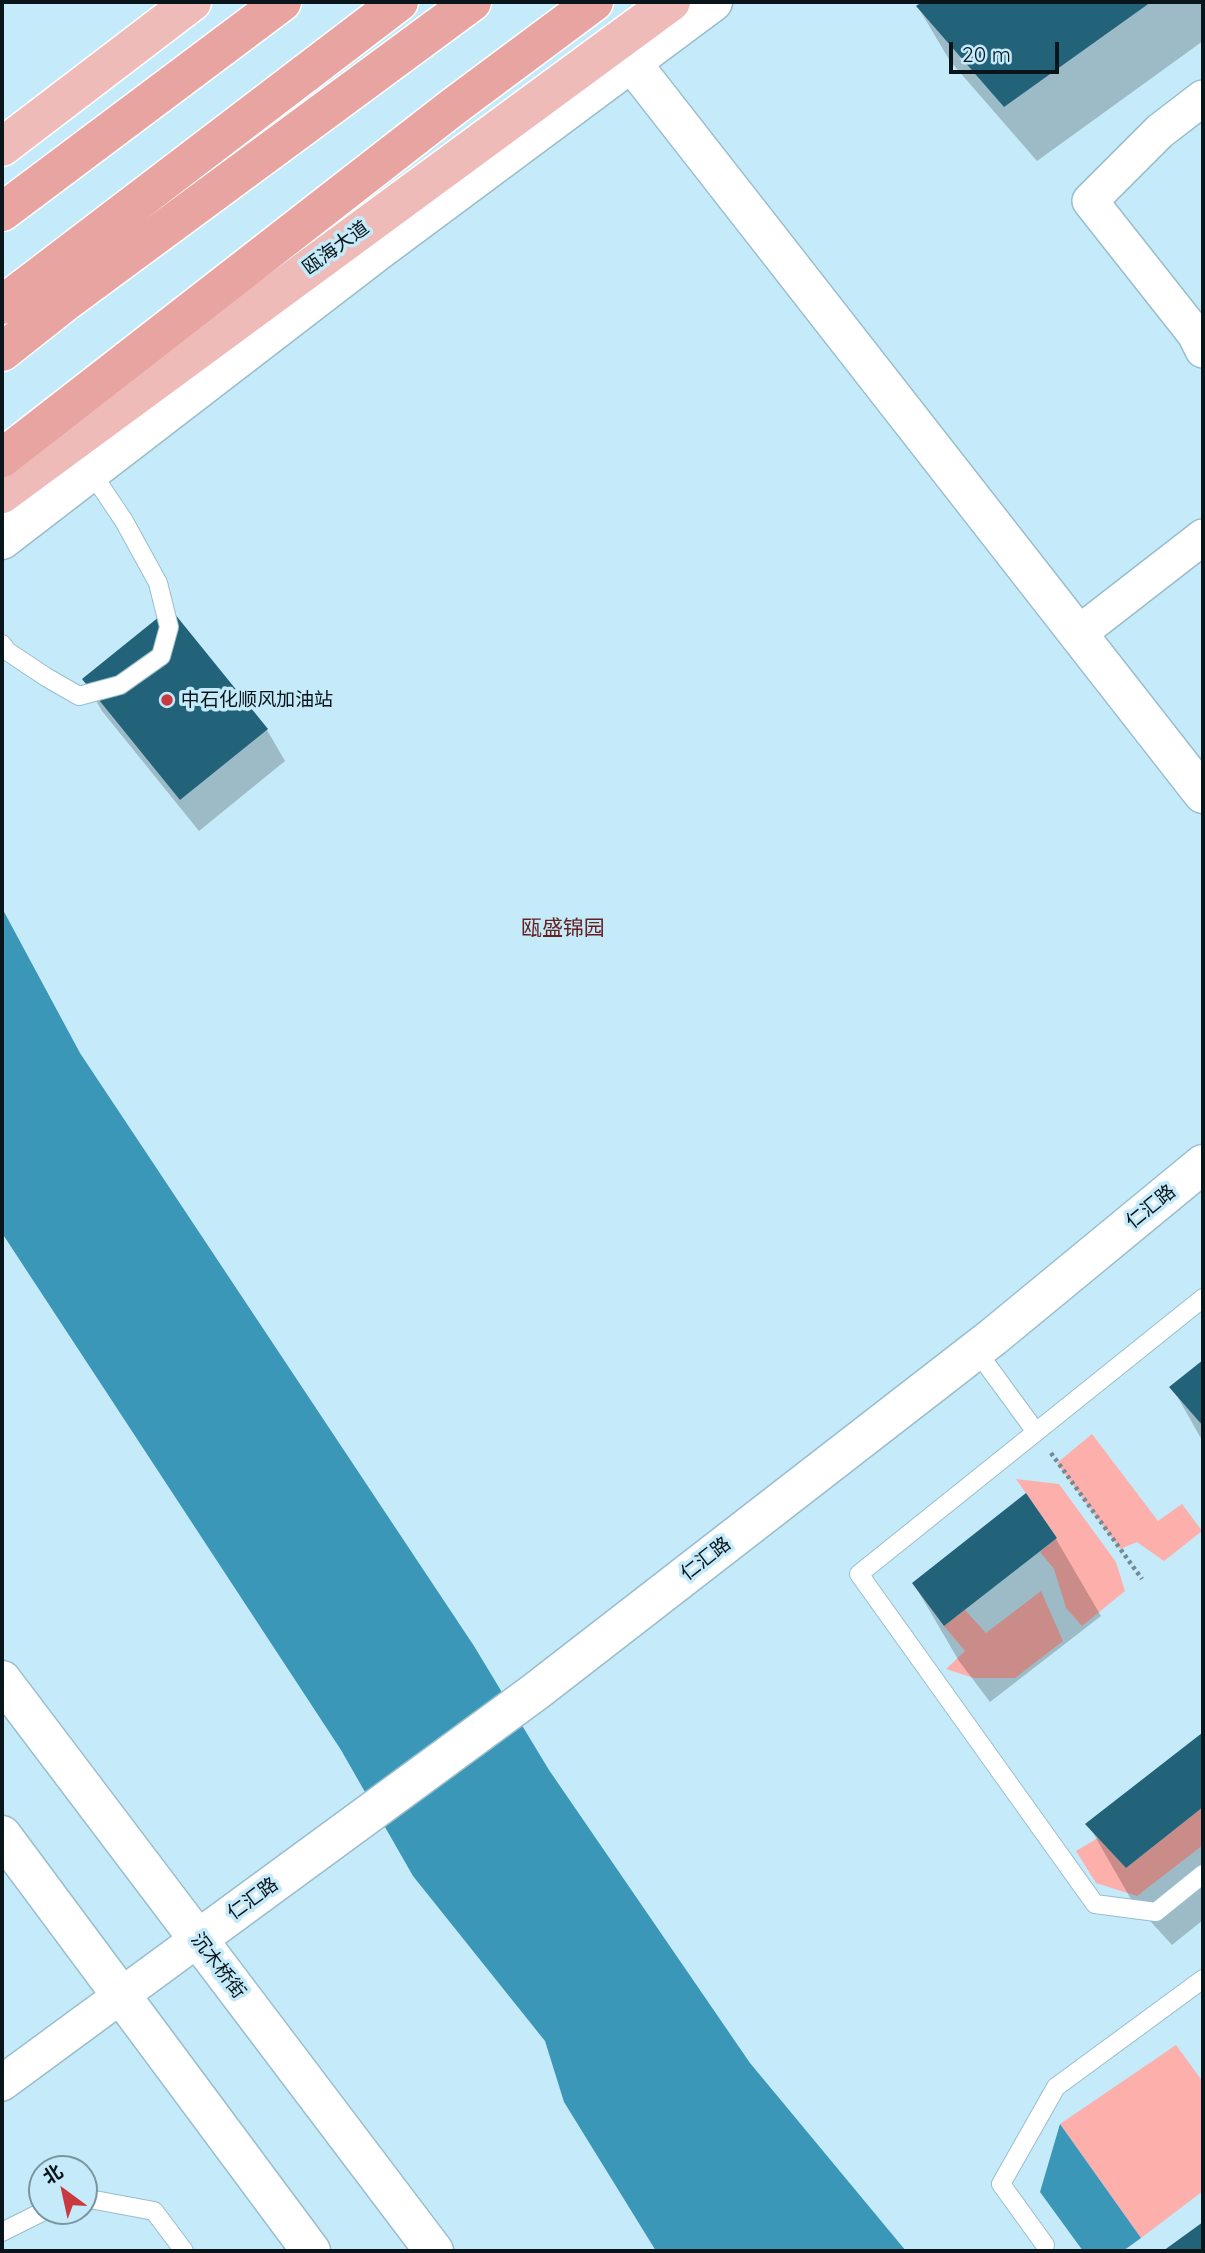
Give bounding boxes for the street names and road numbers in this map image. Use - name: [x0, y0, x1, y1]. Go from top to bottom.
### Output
- street label: 瓯海大道: [299, 216, 373, 280]
- street label: 仁汇路: [1122, 1180, 1180, 1234]
- street label: 仁汇路: [677, 1532, 735, 1586]
- street label: 仁汇路: [223, 1873, 283, 1925]
- street label: 沉木桥街: [186, 1929, 250, 2003]

